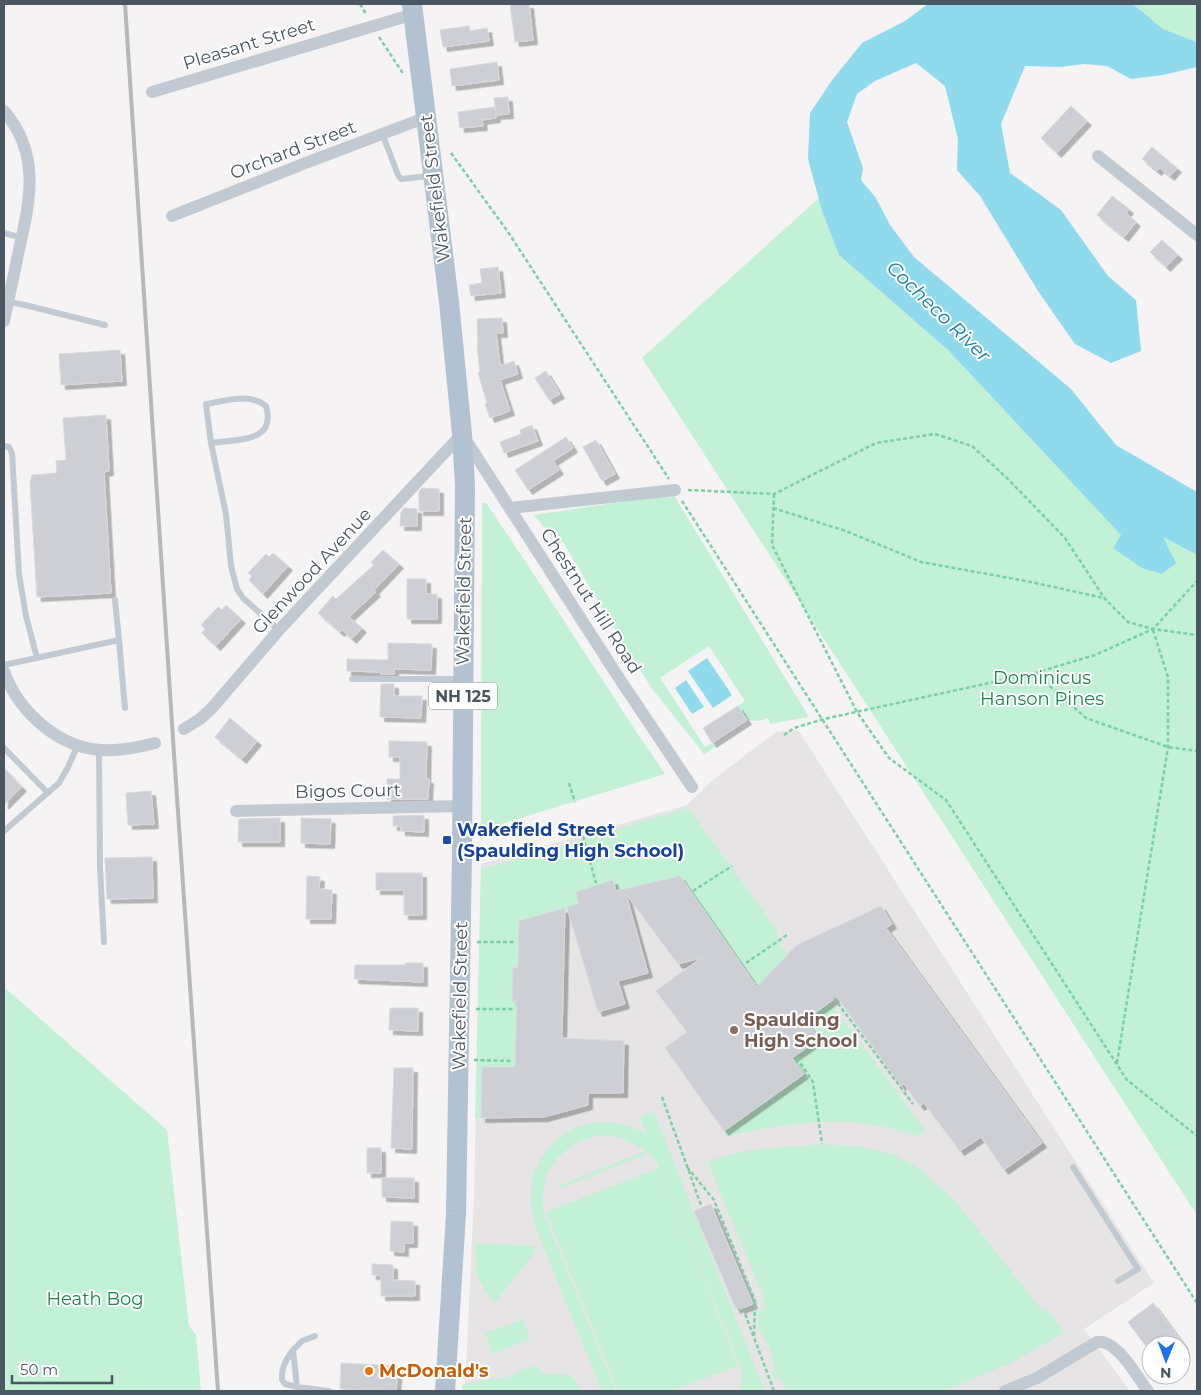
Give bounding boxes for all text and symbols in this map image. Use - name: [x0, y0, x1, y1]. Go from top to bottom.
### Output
- street label: Pleasant Street: [180, 13, 318, 75]
- street label: Wakefield Street: [415, 113, 455, 263]
- street label: Orchard Street: [227, 116, 359, 184]
- water label: Cocheco River: [882, 256, 996, 367]
- street label: Glenwood Avenue: [248, 503, 376, 639]
- street label: Wakefield Street: [452, 516, 476, 666]
- street label: Chestnut Hill Road: [536, 524, 646, 678]
- park label: Dominicus Hanson Pines: [980, 667, 1104, 710]
- road number: NH 125: [429, 682, 497, 709]
- street label: Bigos Court: [295, 779, 401, 803]
- place label: Wakefield Street (Spaulding High School): [457, 819, 684, 862]
- marker: Wakefield Street (Spaulding High School): [441, 834, 453, 846]
- street label: Wakefield Street: [448, 921, 472, 1071]
- place label: Spaulding High School: [744, 1009, 858, 1052]
- marker: Spaulding High School: [728, 1024, 740, 1036]
- park label: Heath Bog: [46, 1288, 144, 1310]
- north arrow: [1141, 1335, 1191, 1385]
- scale bar: [12, 1352, 112, 1384]
- text: 50 m: [20, 1360, 58, 1379]
- place label: McDonald's: [379, 1360, 489, 1382]
- text: N: [1160, 1364, 1172, 1382]
- marker: McDonald's: [363, 1365, 375, 1377]

